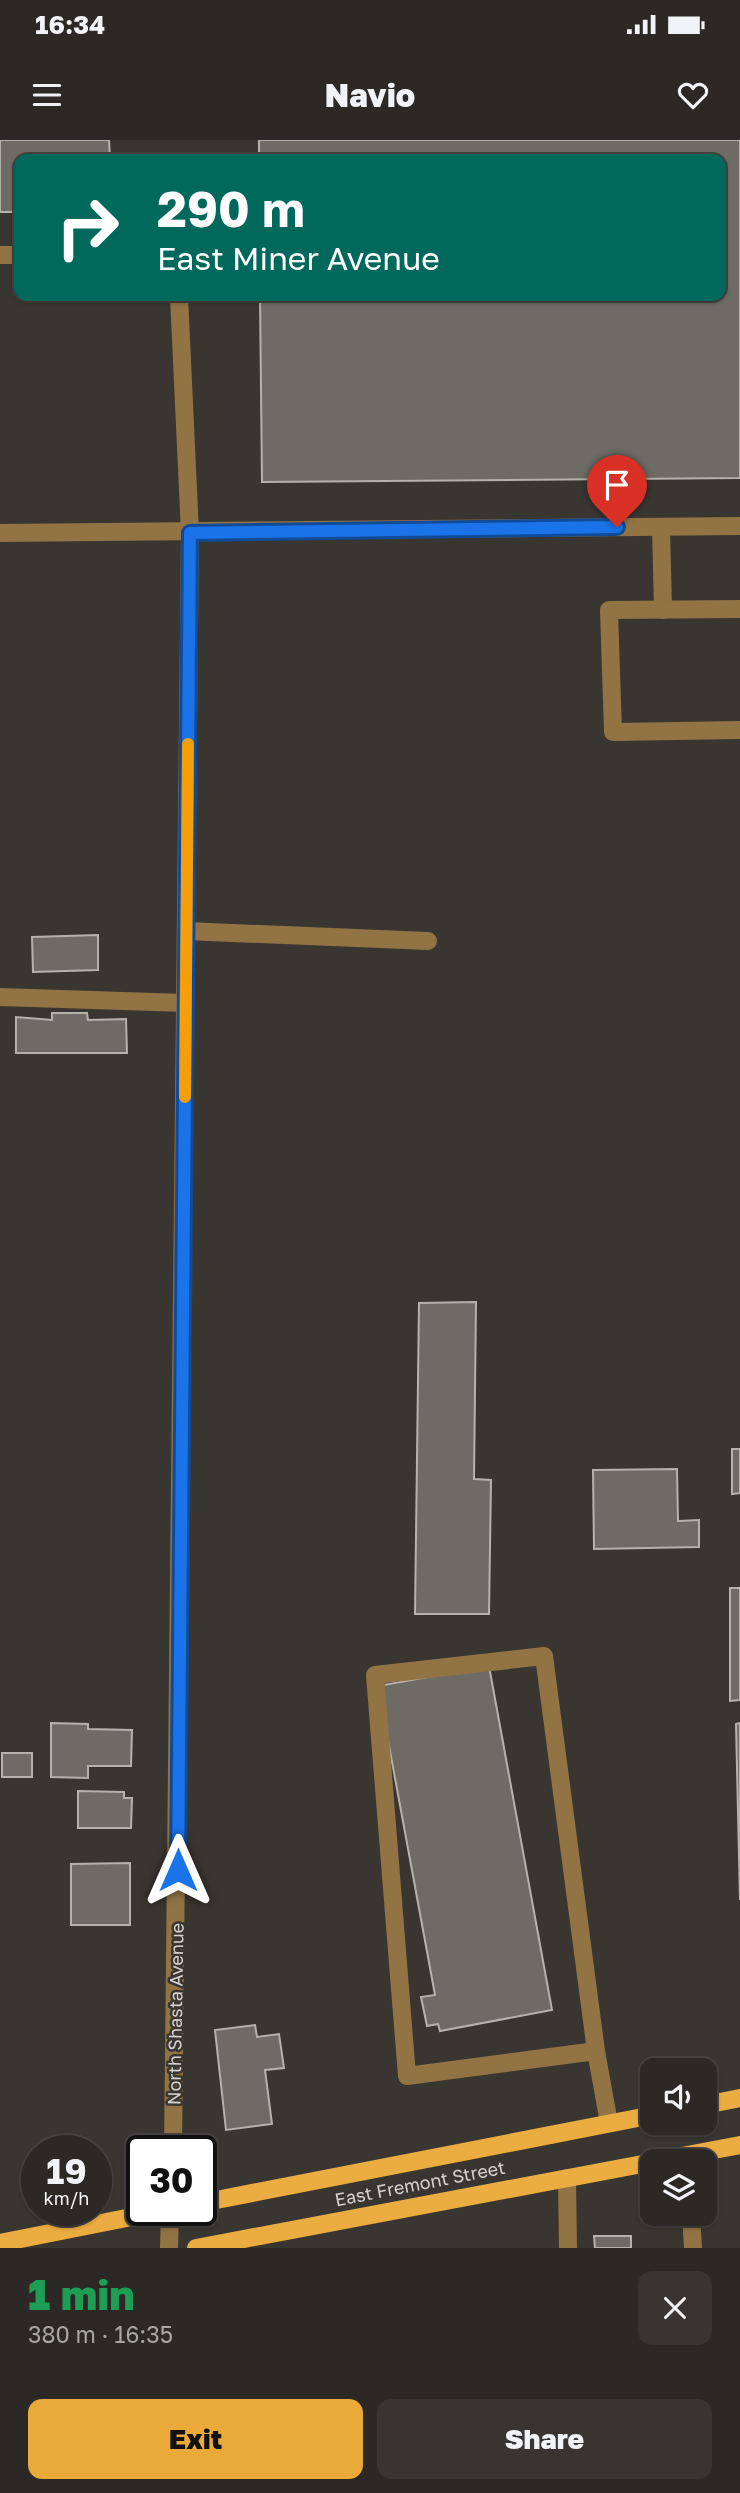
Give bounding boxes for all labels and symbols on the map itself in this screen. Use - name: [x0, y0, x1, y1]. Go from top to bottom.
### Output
- pin: [587, 455, 647, 527]
- position arrow: [141, 1833, 215, 1907]
- street label: North Shasta Avenue: [162, 1923, 188, 2105]
- speed limit sign: 30: [126, 2135, 217, 2226]
- street label: East Fremont Street: [333, 2156, 507, 2210]

